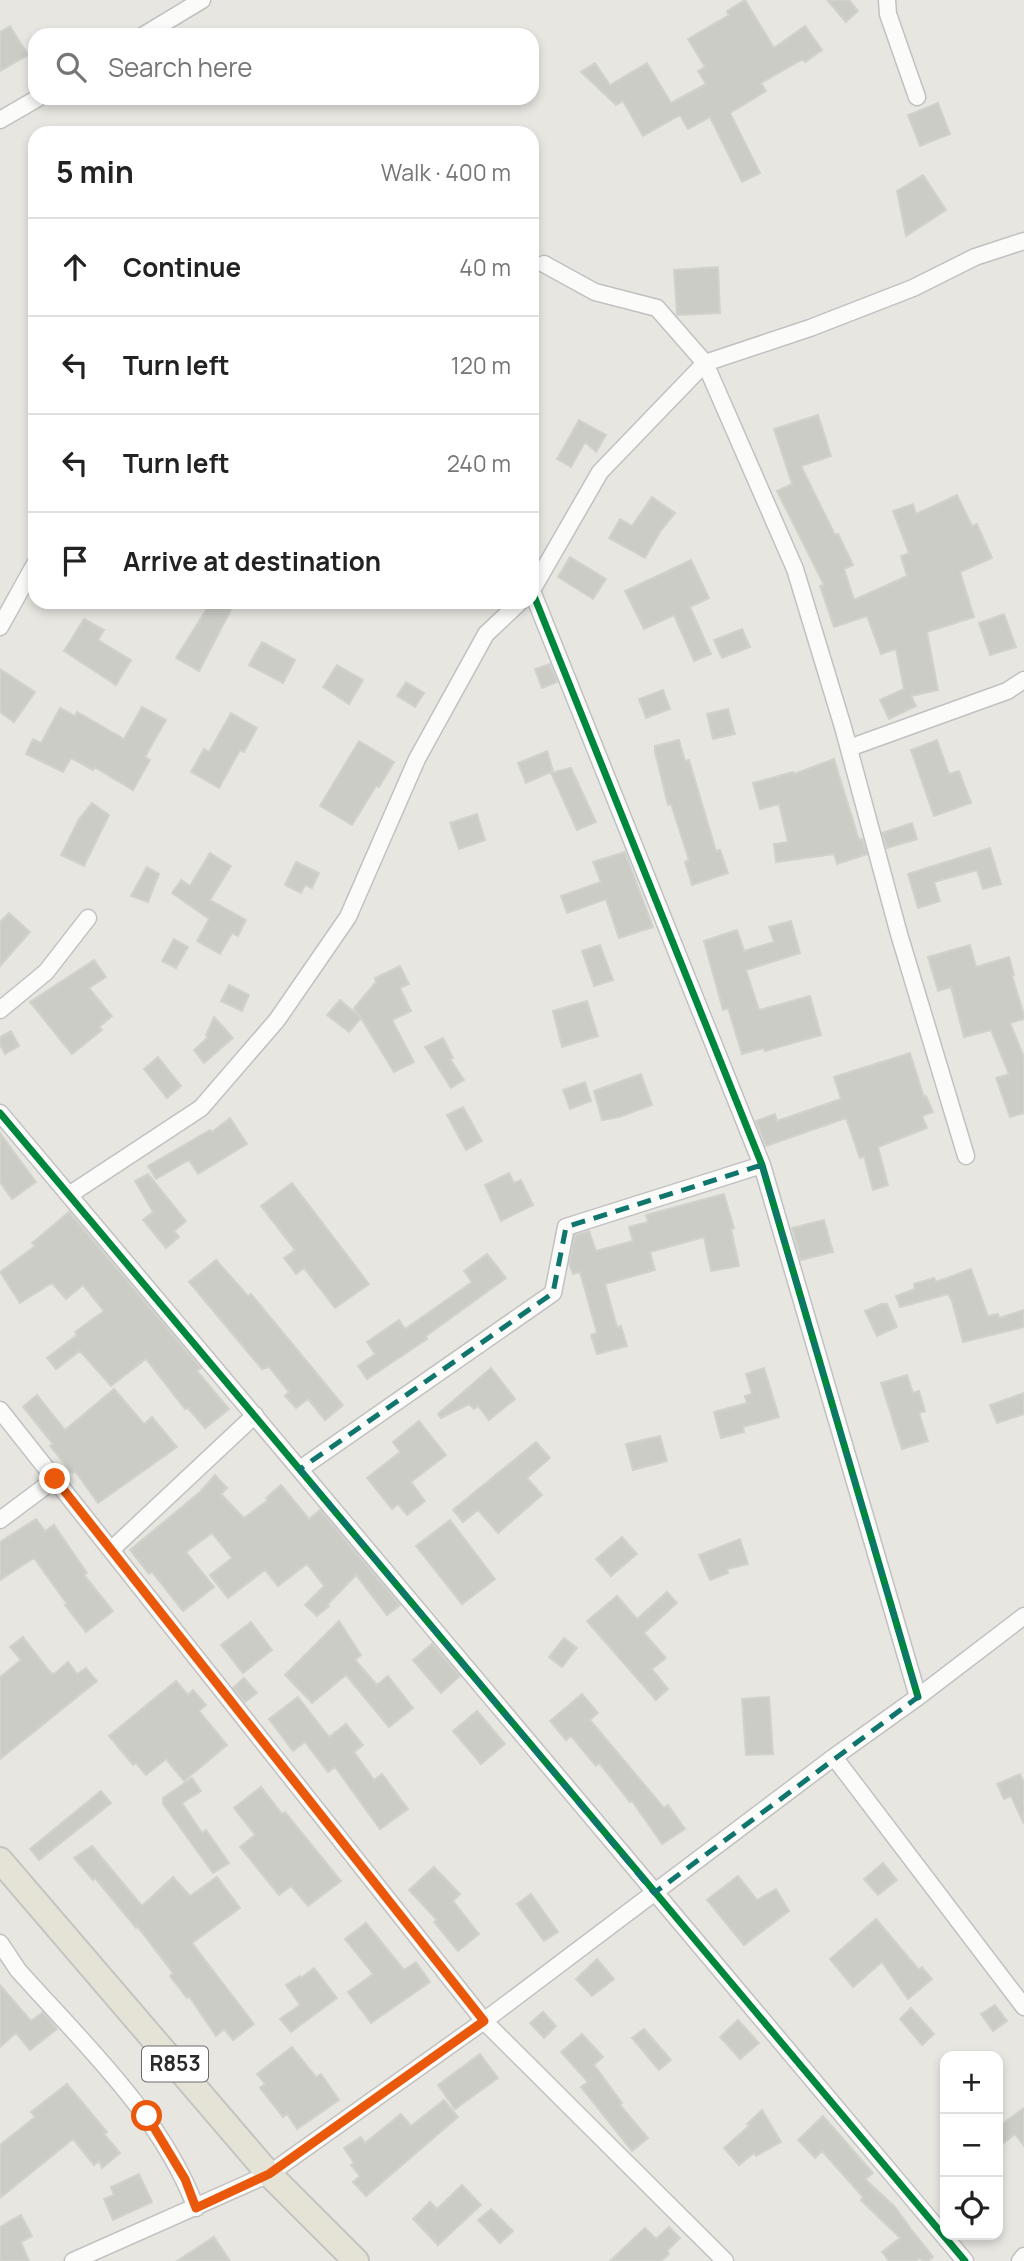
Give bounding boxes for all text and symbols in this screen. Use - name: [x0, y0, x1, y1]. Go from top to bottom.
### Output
- search box: [28, 28, 539, 105]
- icon: search: [52, 48, 90, 86]
- text: Search here: [108, 49, 253, 85]
- text: 5 min: [56, 151, 134, 192]
- text: Walk · 400 m: [381, 156, 511, 188]
- icon: ahead: [56, 248, 94, 286]
- text: Continue: [123, 249, 241, 285]
- text: 40 m: [459, 251, 511, 283]
- icon: left: [56, 346, 94, 384]
- text: Turn left: [123, 347, 230, 383]
- text: 120 m: [451, 349, 511, 381]
- icon: left: [56, 444, 94, 482]
- text: Turn left: [123, 445, 230, 481]
- text: 240 m: [447, 447, 511, 479]
- icon: arrive: [56, 542, 94, 580]
- text: Arrive at destination: [123, 543, 381, 579]
- route end: [39, 1463, 70, 1494]
- road number: R853: [142, 2046, 208, 2082]
- map controls: [940, 2051, 1003, 2240]
- button: +: [940, 2051, 1003, 2114]
- route start: [131, 2100, 162, 2131]
- button: −: [940, 2114, 1003, 2177]
- button: locate: [940, 2177, 1003, 2240]

